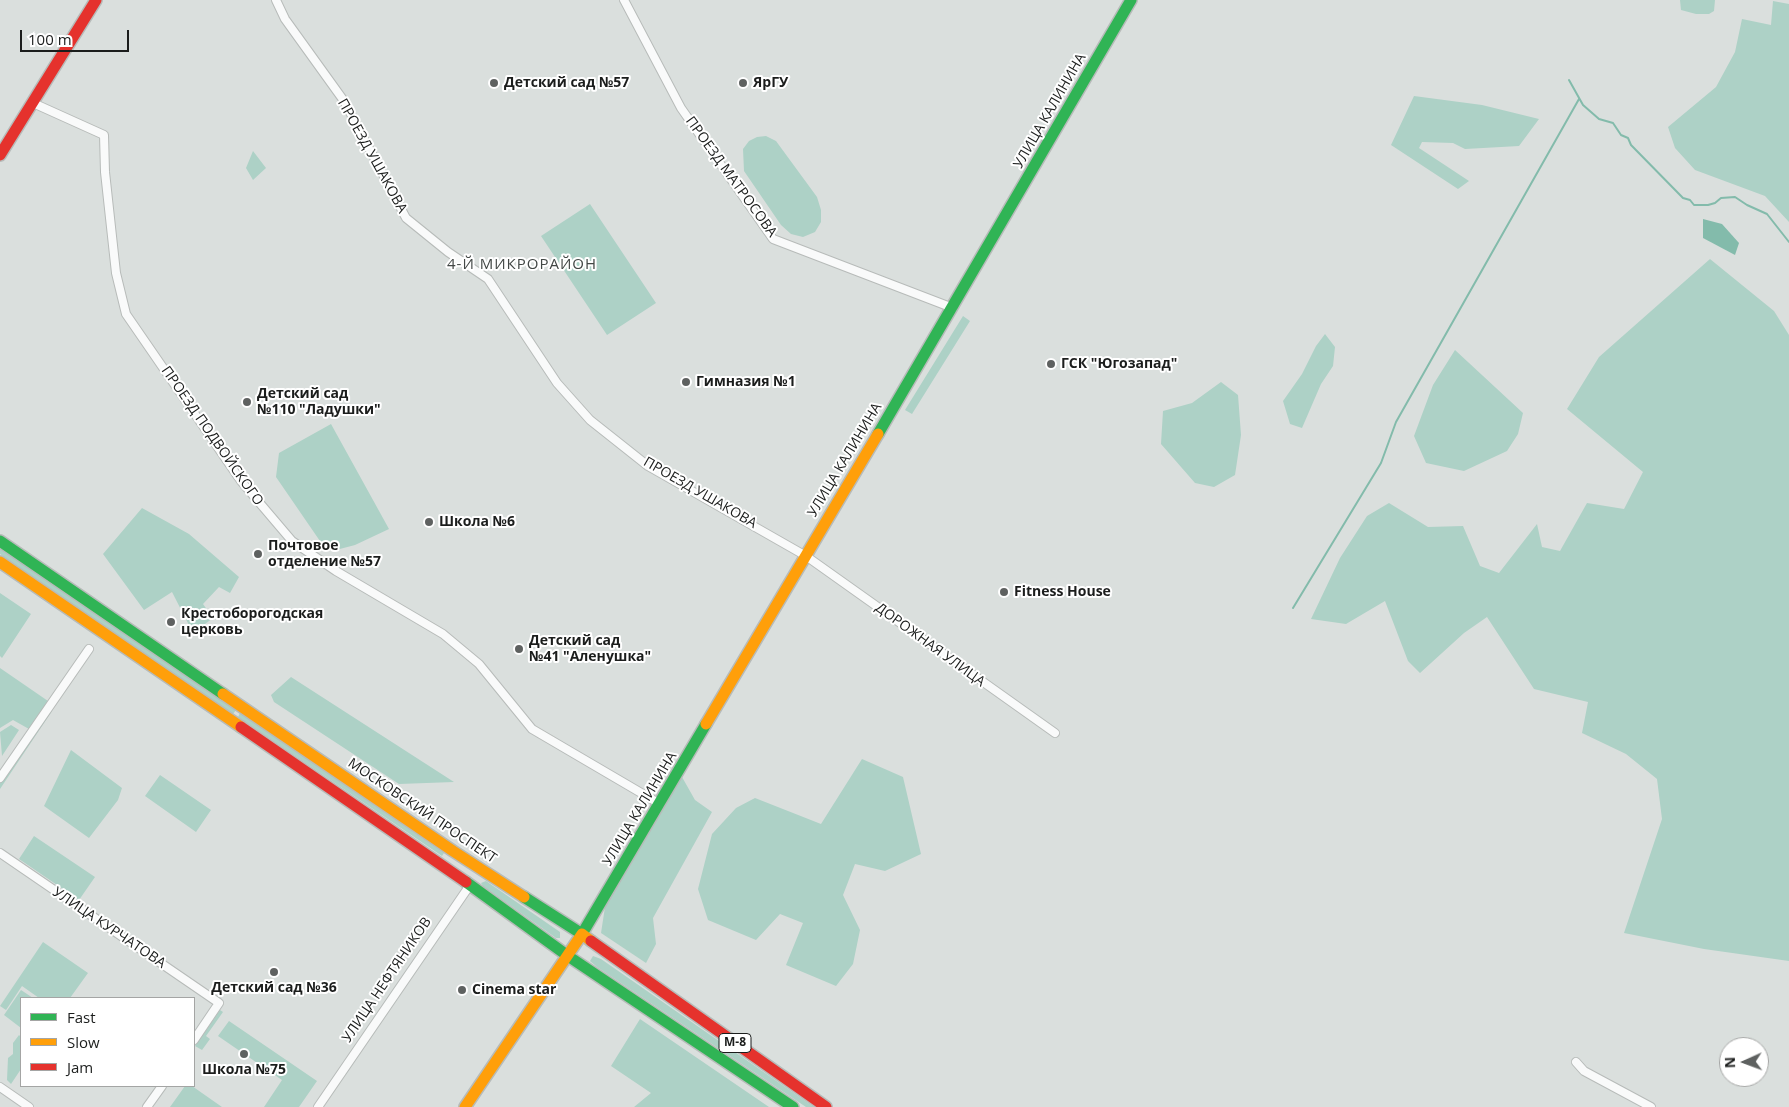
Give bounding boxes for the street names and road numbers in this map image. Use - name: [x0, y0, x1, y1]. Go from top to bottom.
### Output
- street label: УЛИЦА КАЛИНИНА: [1010, 51, 1090, 171]
- street label: ПРОЕЗД УШАКОВА: [334, 96, 410, 216]
- street label: ПРОЕЗД МАТРОСОВА: [682, 114, 780, 240]
- street label: ПРОЕЗД ПОДВОЙСКОГО: [157, 363, 267, 509]
- street label: УЛИЦА КАЛИНИНА: [804, 400, 886, 520]
- street label: ПРОЕЗД УШАКОВА: [640, 454, 760, 532]
- street label: ДОРОЖНАЯ УЛИЦА: [872, 600, 988, 690]
- street label: УЛИЦА КАЛИНИНА: [599, 749, 681, 869]
- street label: МОСКОВСКИЙ ПРОСПЕКТ: [345, 755, 499, 867]
- street label: УЛИЦА КУРЧАТОВА: [49, 884, 169, 972]
- street label: УЛИЦА НЕФТЯНИКОВ: [339, 914, 435, 1046]
- road number: М-8: [719, 1034, 751, 1052]

